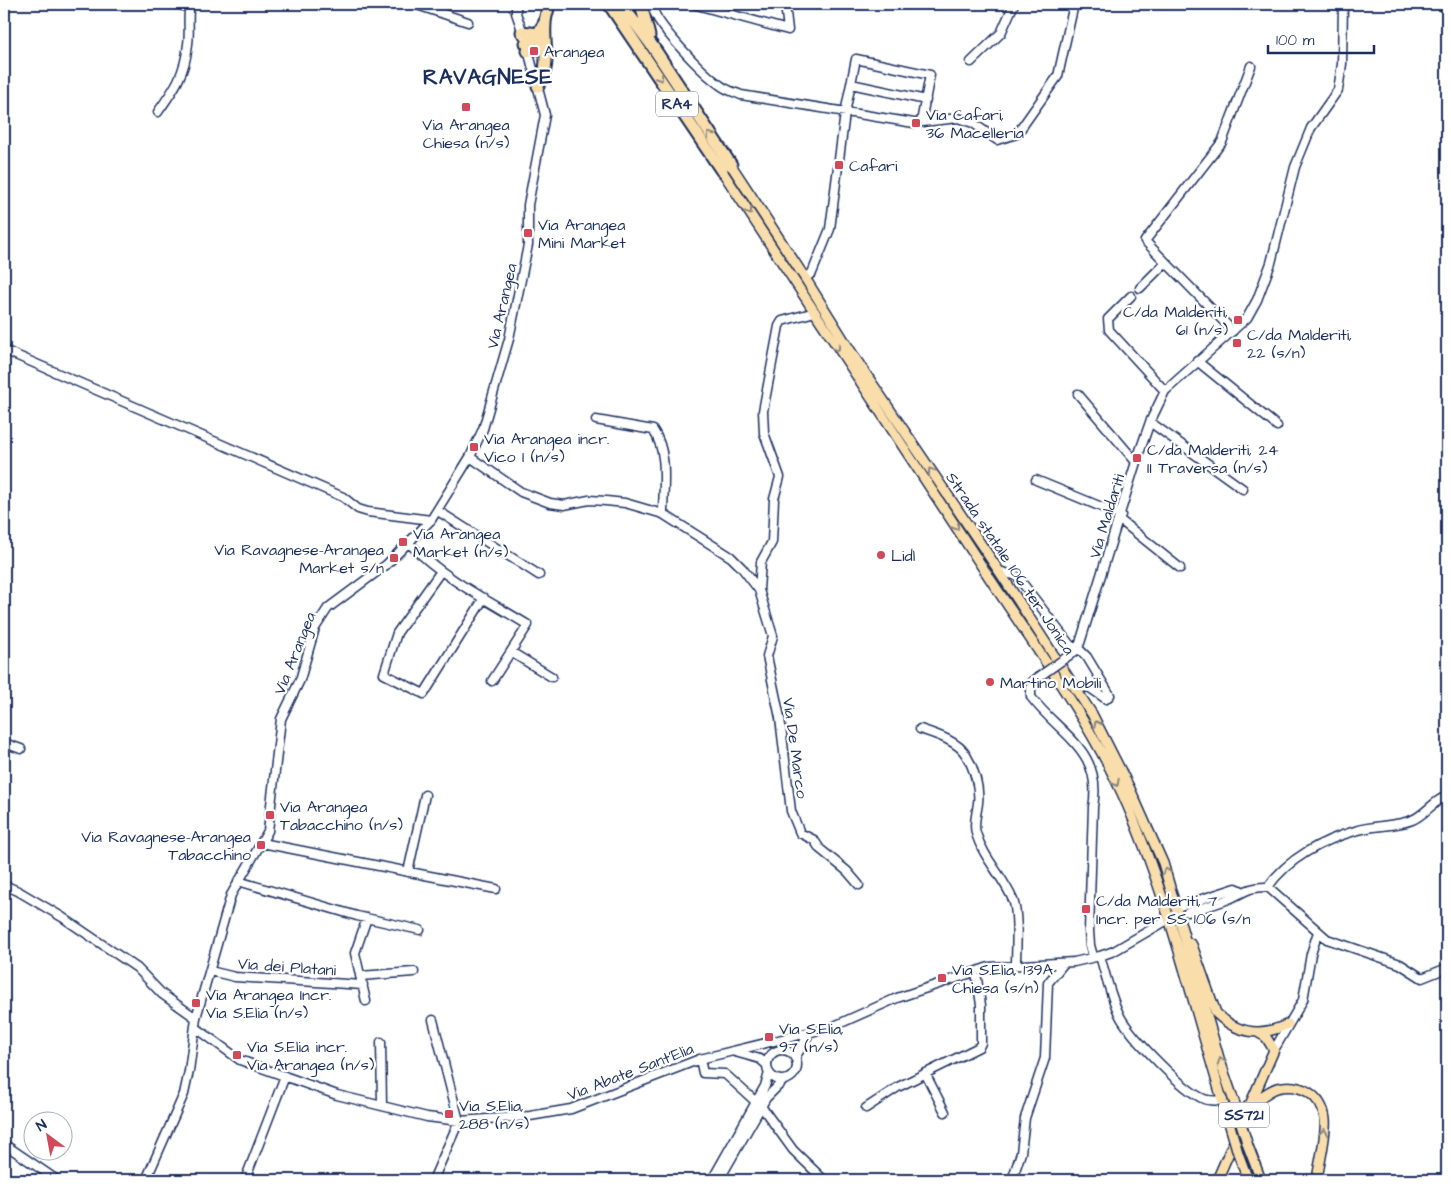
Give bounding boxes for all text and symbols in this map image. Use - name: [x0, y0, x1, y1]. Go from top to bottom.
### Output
- scale bar: [1268, 22, 1375, 54]
- text: 100 m: [1276, 30, 1315, 51]
- place label: Arangea: [544, 41, 604, 64]
- marker: Arangea: [528, 45, 540, 57]
- district label: RAVAGNESE: [423, 63, 553, 92]
- one-way arrow: [653, 72, 663, 81]
- road number: RA4: [656, 92, 698, 116]
- marker: Via Arangea Chiesa (n/s): [460, 101, 472, 113]
- place label: Via Cafari, 36 Macelleria: [926, 104, 1024, 144]
- place label: Via Arangea Chiesa (n/s): [422, 114, 510, 154]
- marker: Via Cafari, 36 Macelleria: [910, 117, 922, 129]
- one-way arrow: [707, 131, 717, 140]
- place label: Cafari: [849, 155, 898, 177]
- marker: Cafari: [833, 159, 845, 171]
- one-way arrow: [743, 206, 752, 215]
- place label: Via Arangea Mini Market: [538, 214, 626, 254]
- marker: Via Arangea Mini Market: [522, 227, 534, 239]
- street label: Via Arangea: [481, 261, 523, 351]
- place label: C/da Malderiti, 61 (n/s): [1123, 301, 1228, 341]
- marker: C/da Malderiti, 61 (n/s): [1232, 314, 1244, 326]
- place label: C/da Malderiti, 22 (s/n): [1247, 324, 1352, 364]
- marker: C/da Malderiti, 22 (s/n): [1231, 337, 1243, 349]
- one-way arrow: [831, 342, 841, 351]
- place label: Via Arangea incr. Vico I (n/s): [484, 428, 609, 468]
- place label: C/da Malderiti, 24 II Traversa (n/s): [1147, 439, 1279, 479]
- marker: Via Arangea incr. Vico I (n/s): [468, 441, 480, 453]
- marker: C/da Malderiti, 24 II Traversa (n/s): [1131, 452, 1143, 464]
- one-way arrow: [928, 468, 938, 477]
- street label: Strada statale 106 ter Jonica: [941, 468, 1080, 659]
- street label: Via Maldariti: [1084, 471, 1130, 561]
- one-way arrow: [950, 521, 959, 531]
- place label: Via Arangea Market (n/s): [413, 523, 509, 563]
- marker: Via Arangea Market (n/s): [397, 536, 409, 548]
- place label: Via Ravagnese-Arangea Market s/n: [214, 539, 384, 579]
- place label: Lidl: [891, 545, 915, 567]
- marker: Lidl: [875, 549, 887, 561]
- marker: Via Ravagnese-Arangea Market s/n: [388, 552, 400, 564]
- street label: Via Arangea: [268, 609, 322, 698]
- place label: Martino Mobili: [1000, 672, 1102, 694]
- marker: Martino Mobili: [984, 676, 996, 688]
- street label: Via De Marco: [777, 696, 813, 800]
- one-way arrow: [1093, 721, 1103, 730]
- one-way arrow: [1110, 778, 1120, 787]
- place label: Via Arangea Tabacchino (n/s): [280, 796, 403, 836]
- marker: Via Arangea Tabacchino (n/s): [264, 809, 276, 821]
- place label: Via Ravagnese-Arangea Tabacchino: [81, 826, 251, 866]
- marker: Via Ravagnese-Arangea Tabacchino: [255, 839, 267, 851]
- one-way arrow: [1161, 868, 1171, 876]
- place label: C/da Malderiti, 7 Incr. per SS 106 (s/n: [1096, 890, 1250, 930]
- marker: C/da Malderiti, 7 Incr. per SS 106 (s/n: [1080, 903, 1092, 915]
- street label: Via dei Platani: [237, 953, 337, 981]
- place label: Via S.Elia, 139A Chiesa (s/n): [952, 959, 1053, 999]
- marker: Via S.Elia, 139A Chiesa (s/n): [936, 972, 948, 984]
- place label: Via Arangea Incr. Via S.Elia (n/s): [206, 984, 331, 1024]
- marker: Via Arangea Incr. Via S.Elia (n/s): [190, 997, 202, 1009]
- place label: Via S.Elia, 97 (n/s): [779, 1018, 844, 1058]
- marker: Via S.Elia, 97 (n/s): [763, 1031, 775, 1043]
- place label: Via S.Elia incr. Via Arangea (n/s): [247, 1036, 375, 1077]
- street label: Via Abate Sant'Elia: [564, 1038, 697, 1106]
- marker: Via S.Elia incr. Via Arangea (n/s): [231, 1049, 243, 1061]
- one-way arrow: [1216, 1057, 1226, 1066]
- place label: Via S.Elia, 288 (n/s): [459, 1095, 529, 1135]
- road number: SS721: [1219, 1102, 1269, 1128]
- marker: Via S.Elia, 288 (n/s): [443, 1108, 455, 1120]
- north arrow: [22, 1112, 72, 1162]
- text: N: [33, 1115, 51, 1137]
- one-way arrow: [1318, 1128, 1329, 1136]

